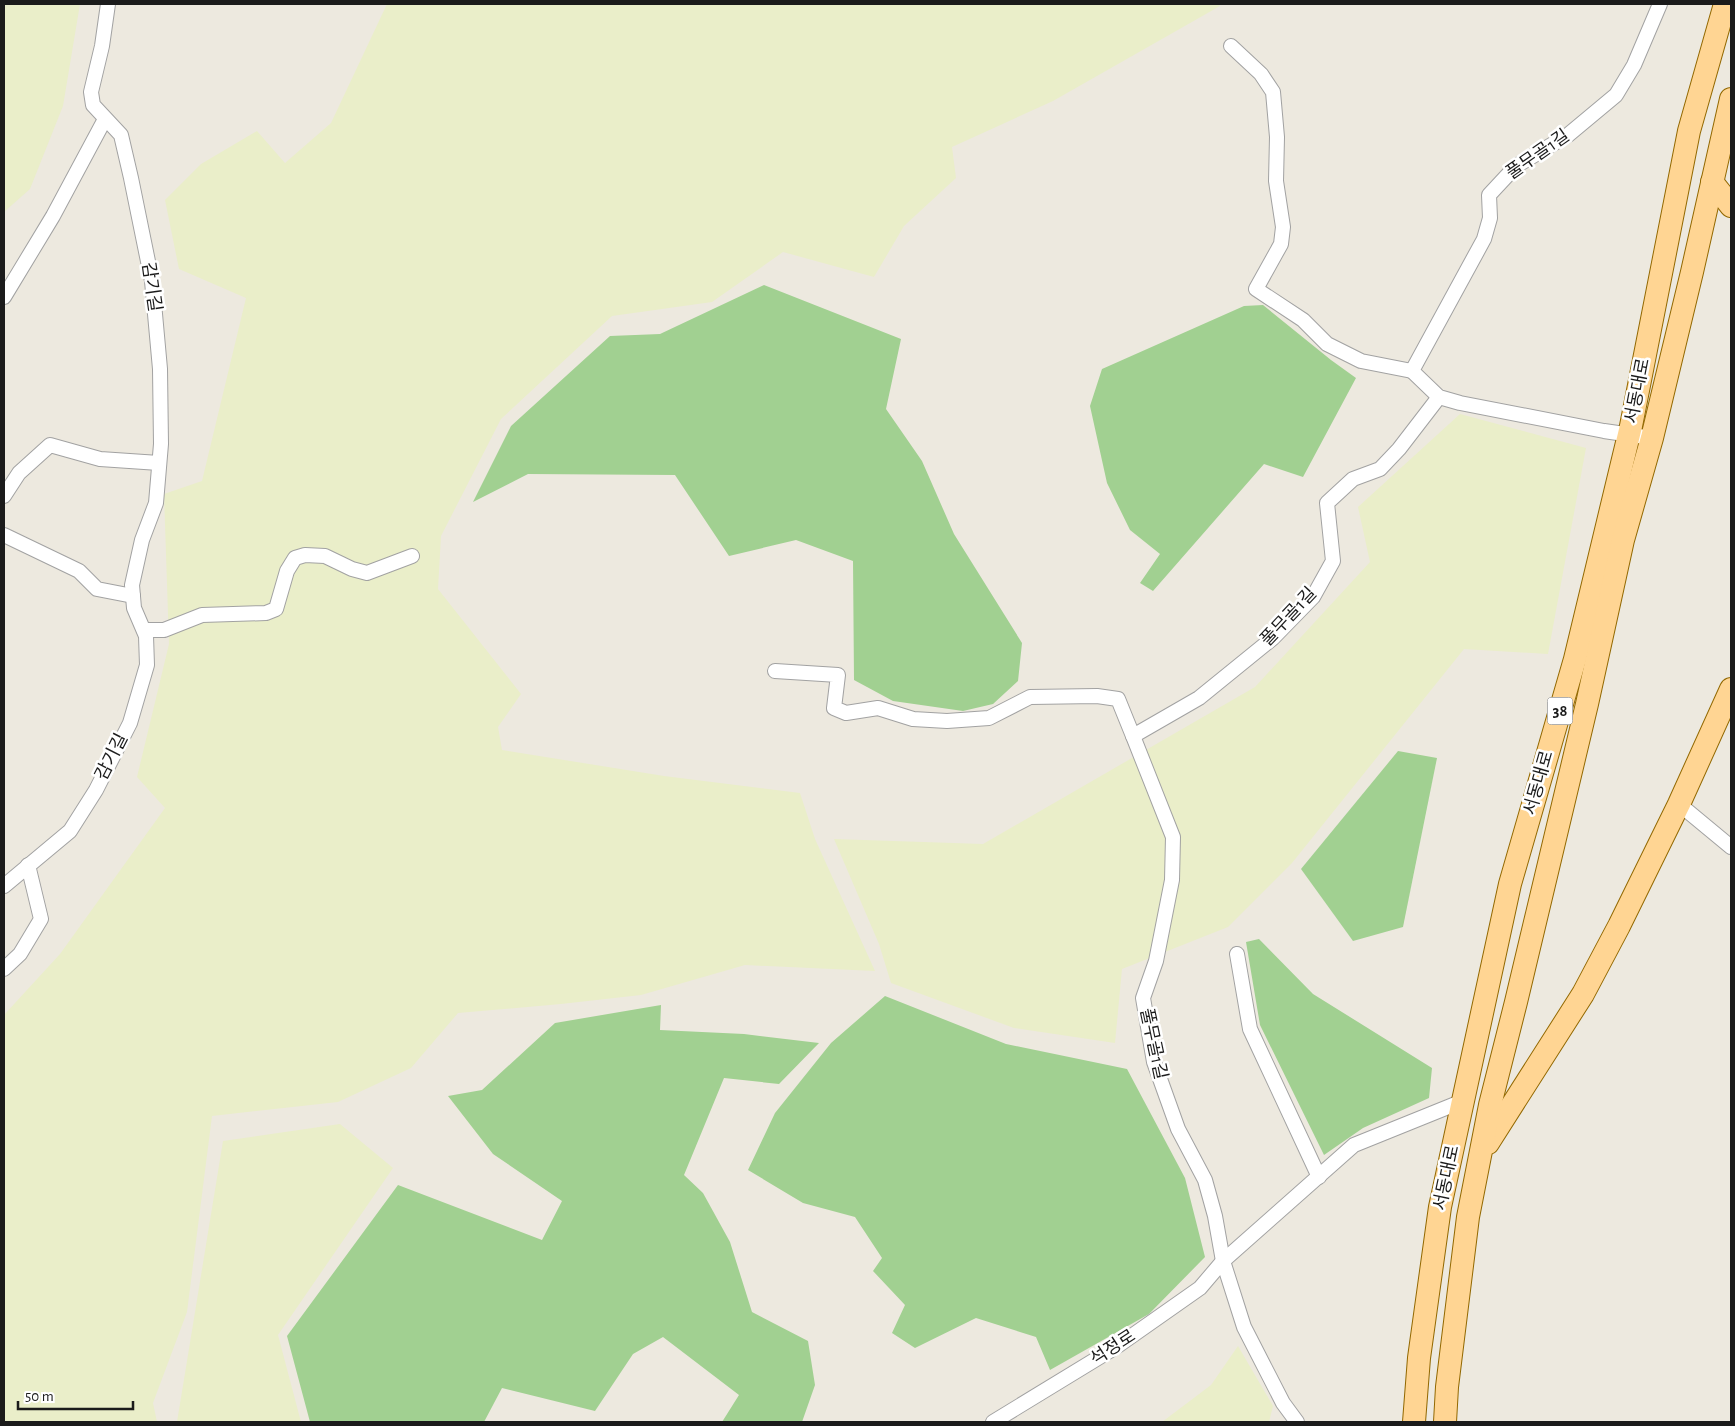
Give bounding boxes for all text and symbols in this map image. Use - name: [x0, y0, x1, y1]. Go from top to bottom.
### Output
- street label: 풀무골1길: [1503, 126, 1573, 183]
- street label: 감기길: [139, 261, 165, 313]
- street label: 서동대로: [1622, 357, 1653, 425]
- street label: 풀무골1길: [1257, 584, 1320, 650]
- road number: 38: [1548, 698, 1572, 724]
- street label: 감기길: [91, 730, 131, 783]
- street label: 서동대로: [1520, 748, 1557, 817]
- street label: 풀무골1길: [1137, 1006, 1170, 1081]
- street label: 서동대로: [1430, 1144, 1463, 1212]
- street label: 석정로: [1086, 1325, 1139, 1369]
- scale bar: [18, 1378, 132, 1410]
- text: 50 m: [25, 1389, 54, 1404]

